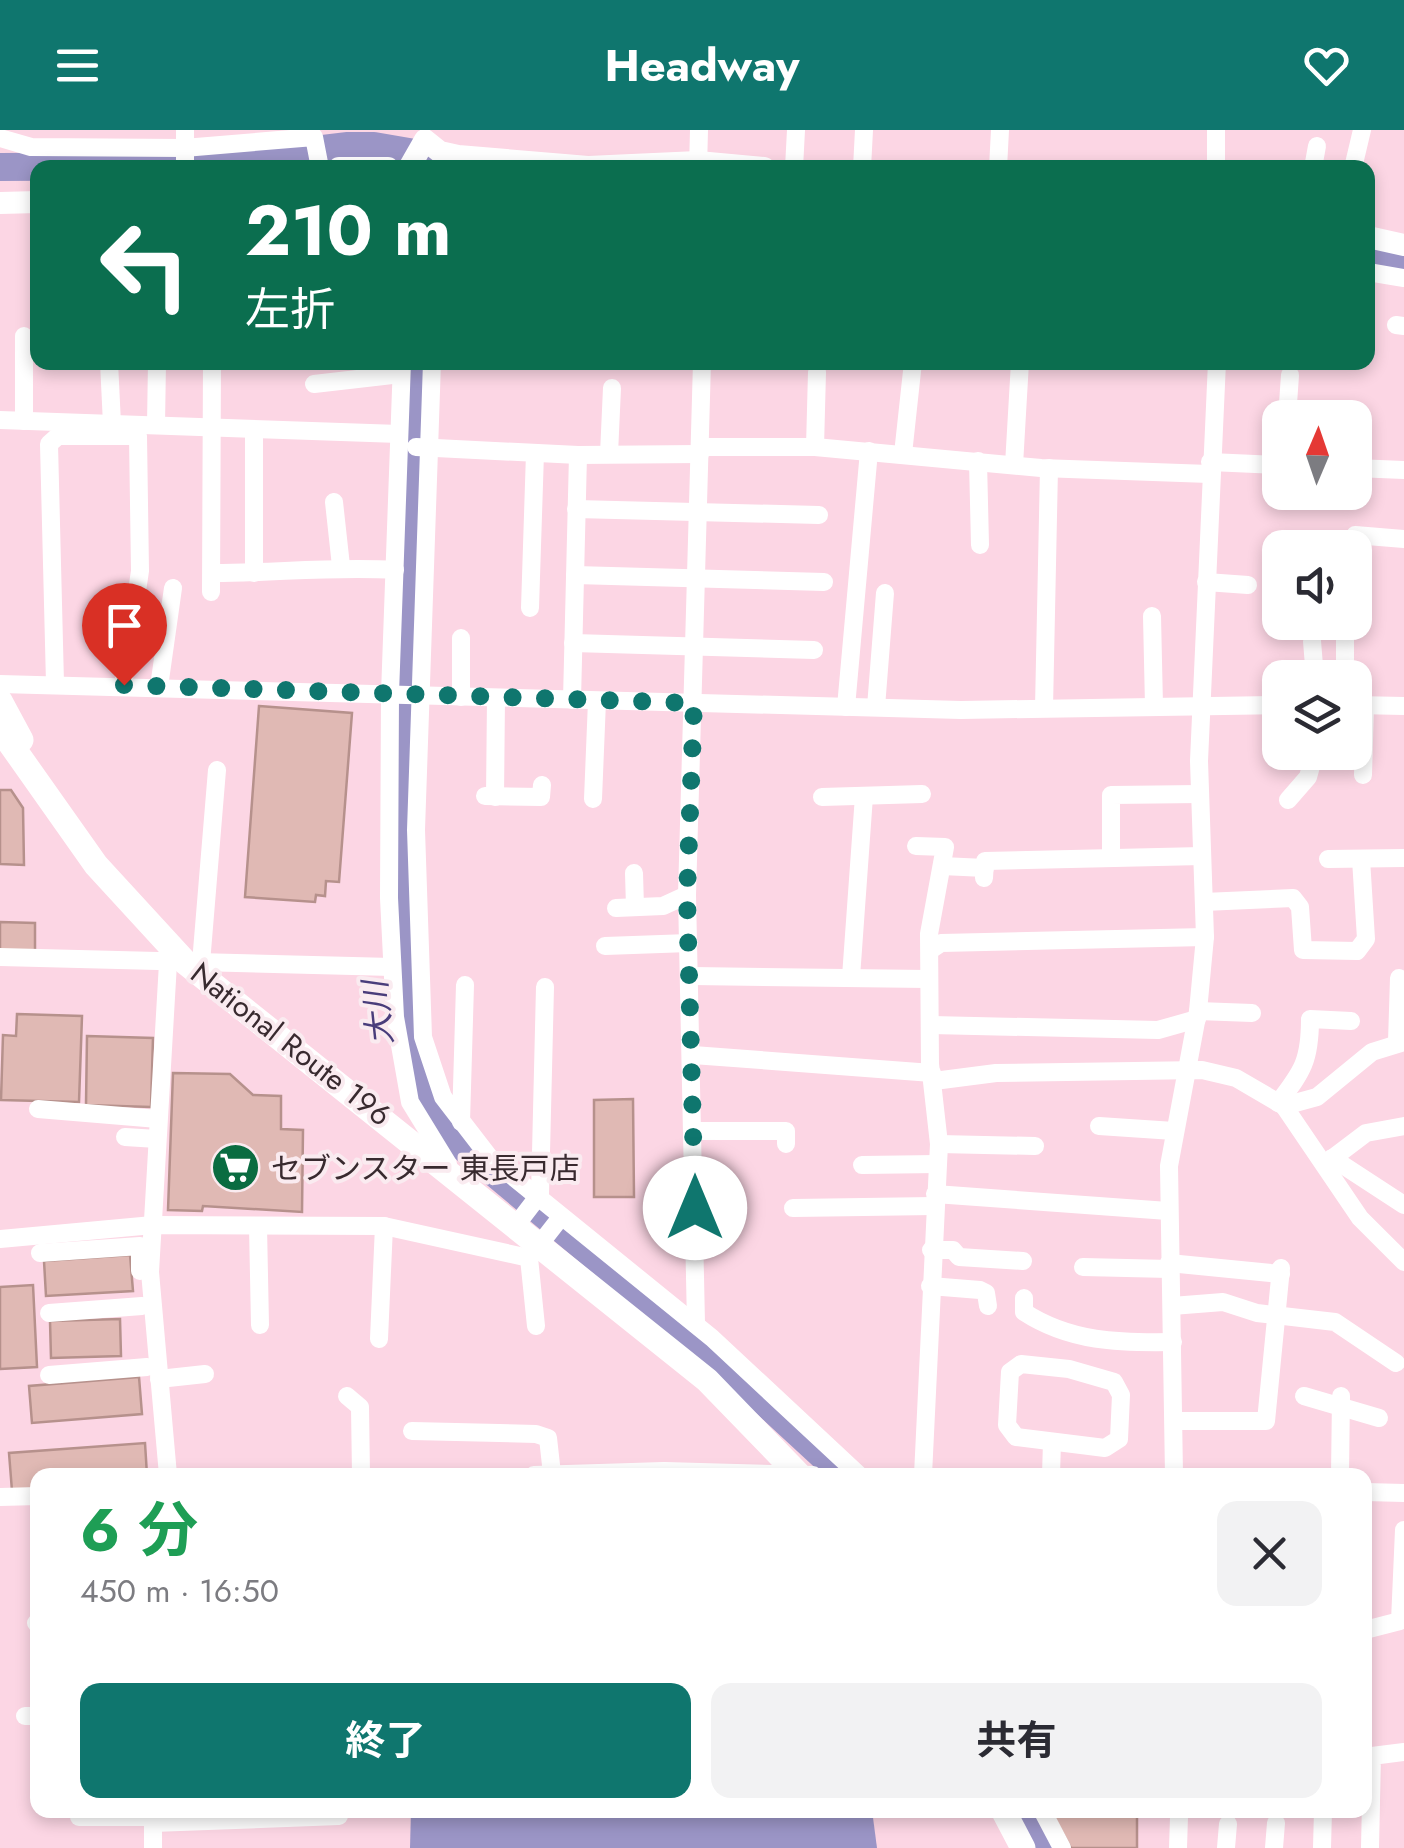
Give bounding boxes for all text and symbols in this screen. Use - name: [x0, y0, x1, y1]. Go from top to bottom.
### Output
- text: Headway: [605, 33, 799, 98]
- icon: menu: [50, 38, 105, 93]
- icon: heart: [1299, 38, 1354, 93]
- text: 210 m: [245, 180, 451, 281]
- icon: left: [80, 200, 210, 330]
- text: 左折: [245, 277, 335, 342]
- north arrow: [1262, 400, 1372, 510]
- map controls: [1262, 400, 1372, 770]
- button: sound: [1262, 530, 1372, 640]
- pin: [82, 583, 167, 686]
- icon: arrive: [97, 598, 152, 653]
- button: layers: [1262, 660, 1372, 770]
- street label: National Route 196: [182, 952, 400, 1136]
- water label: 大川: [351, 976, 404, 1047]
- supermarket icon: セブンスター 東長戸店: [210, 1142, 262, 1194]
- place label: セブンスター 東長戸店: [271, 1147, 579, 1190]
- position arrow: [643, 1156, 747, 1260]
- text: 6 分: [80, 1487, 198, 1574]
- button: close: [1217, 1501, 1322, 1606]
- text: 450 m · 16:50: [80, 1568, 279, 1614]
- button: 終了: [80, 1683, 691, 1798]
- button: 共有: [711, 1683, 1322, 1798]

